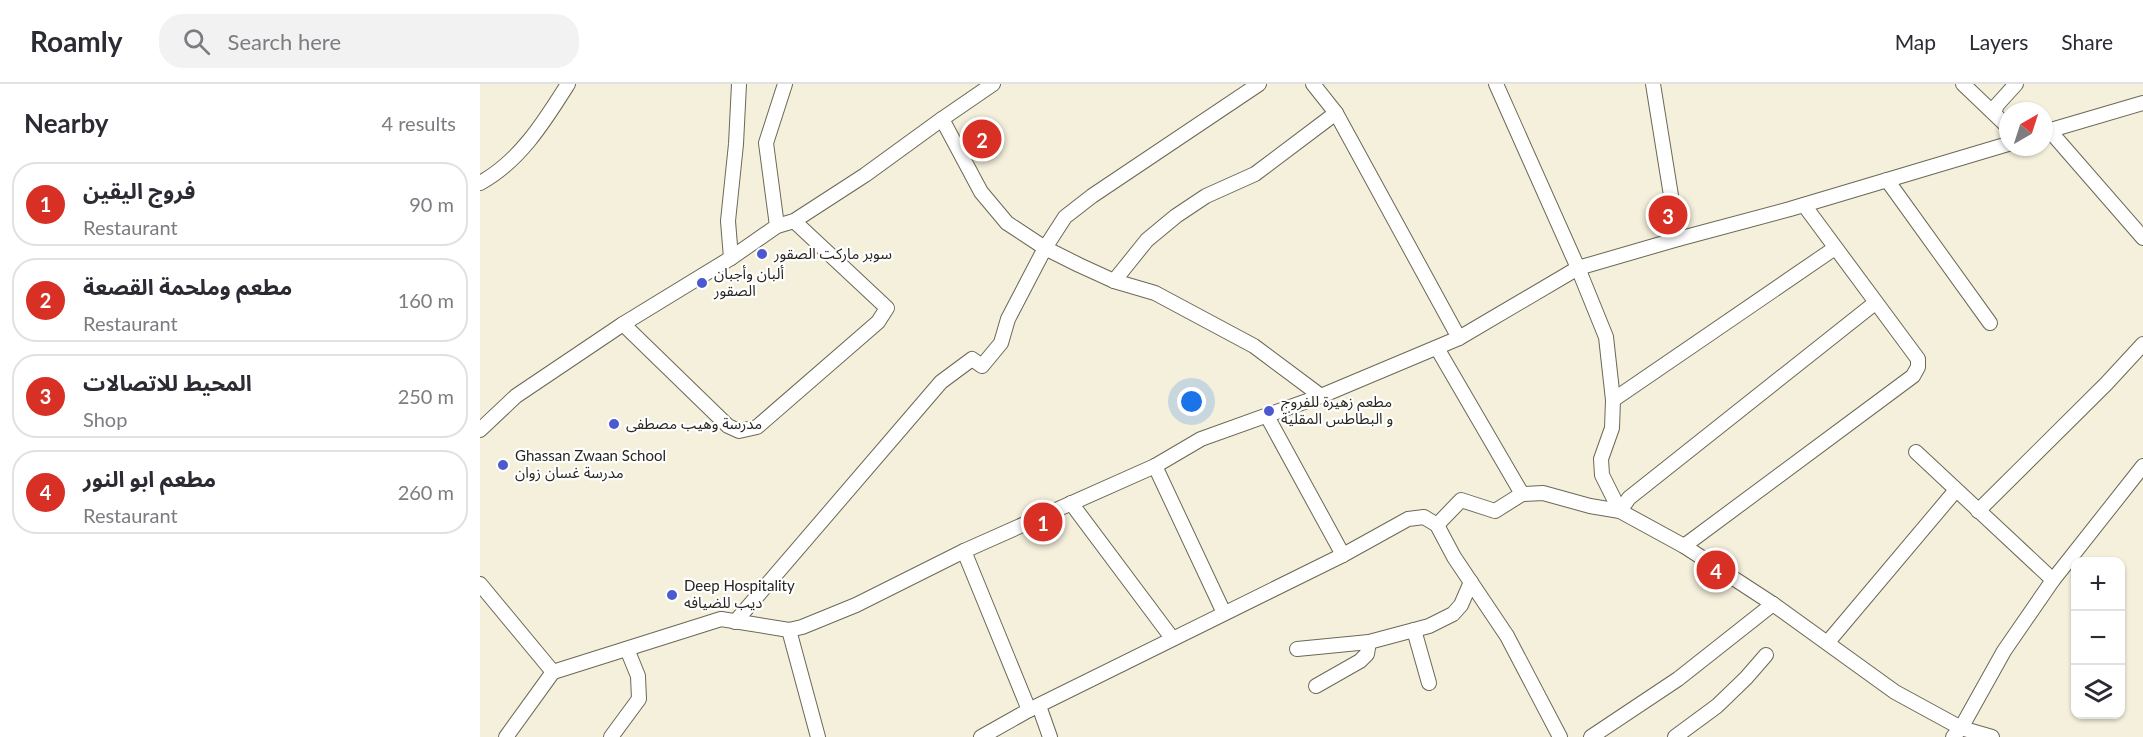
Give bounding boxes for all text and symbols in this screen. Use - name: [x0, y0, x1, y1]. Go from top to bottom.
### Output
- search box: [159, 14, 579, 68]
- text: Roamly: [30, 24, 123, 58]
- icon: search: [180, 25, 213, 58]
- text: Search here: [228, 28, 341, 55]
- text: Map: [1895, 29, 1936, 54]
- text: Layers: [1969, 29, 2028, 54]
- text: Share: [2061, 29, 2113, 54]
- north arrow: [1999, 102, 2053, 156]
- text: Nearby: [24, 107, 109, 139]
- text: 4 results: [381, 111, 456, 135]
- pin: 2: [962, 116, 1002, 162]
- text: فروج اليقين: [83, 177, 195, 204]
- text: 1: [40, 192, 51, 216]
- text: 90 m: [409, 192, 454, 216]
- pin: 3: [1648, 192, 1688, 238]
- text: Restaurant: [83, 215, 178, 239]
- place label: سوبر ماركت الصقور: [773, 244, 892, 263]
- marker: سوبر ماركت الصقور: [755, 247, 769, 261]
- place label: ألبان وأجبان الصقور: [713, 264, 784, 300]
- text: مطعم وملحمة القصعة: [83, 273, 292, 300]
- marker: ألبان وأجبان الصقور: [695, 276, 709, 290]
- text: 2: [40, 288, 51, 312]
- text: 160 m: [398, 288, 454, 312]
- text: Restaurant: [83, 311, 178, 335]
- text: المحيط للاتصالات: [83, 369, 252, 396]
- text: 3: [40, 384, 51, 408]
- text: 250 m: [398, 384, 454, 408]
- your location: [1177, 387, 1206, 416]
- place label: مطعم زهيرة للفروج و البطاطس المقلية: [1281, 392, 1393, 428]
- marker: مطعم زهيرة للفروج و البطاطس المقلية: [1262, 404, 1276, 418]
- text: Shop: [83, 407, 127, 431]
- place label: مدرسة وهيب مصطفى: [626, 414, 762, 433]
- marker: مدرسة وهيب مصطفى: [607, 417, 621, 431]
- place label: Ghassan Zwaan School مدرسة غسان زوان: [515, 446, 666, 482]
- marker: Ghassan Zwaan School مدرسة غسان زوان: [496, 458, 510, 472]
- text: مطعم ابو النور: [83, 465, 216, 492]
- text: 4: [40, 480, 51, 504]
- text: 260 m: [398, 480, 454, 504]
- pin: 1: [1024, 500, 1062, 544]
- text: Restaurant: [83, 503, 178, 527]
- pin: 4: [1696, 548, 1736, 592]
- map controls: [2071, 557, 2125, 719]
- button: +: [2071, 557, 2125, 611]
- place label: Deep Hospitality ديب للضيافه: [684, 576, 795, 611]
- marker: Deep Hospitality ديب للضيافه: [665, 588, 679, 602]
- button: −: [2071, 611, 2125, 665]
- button: layers: [2071, 665, 2125, 719]

